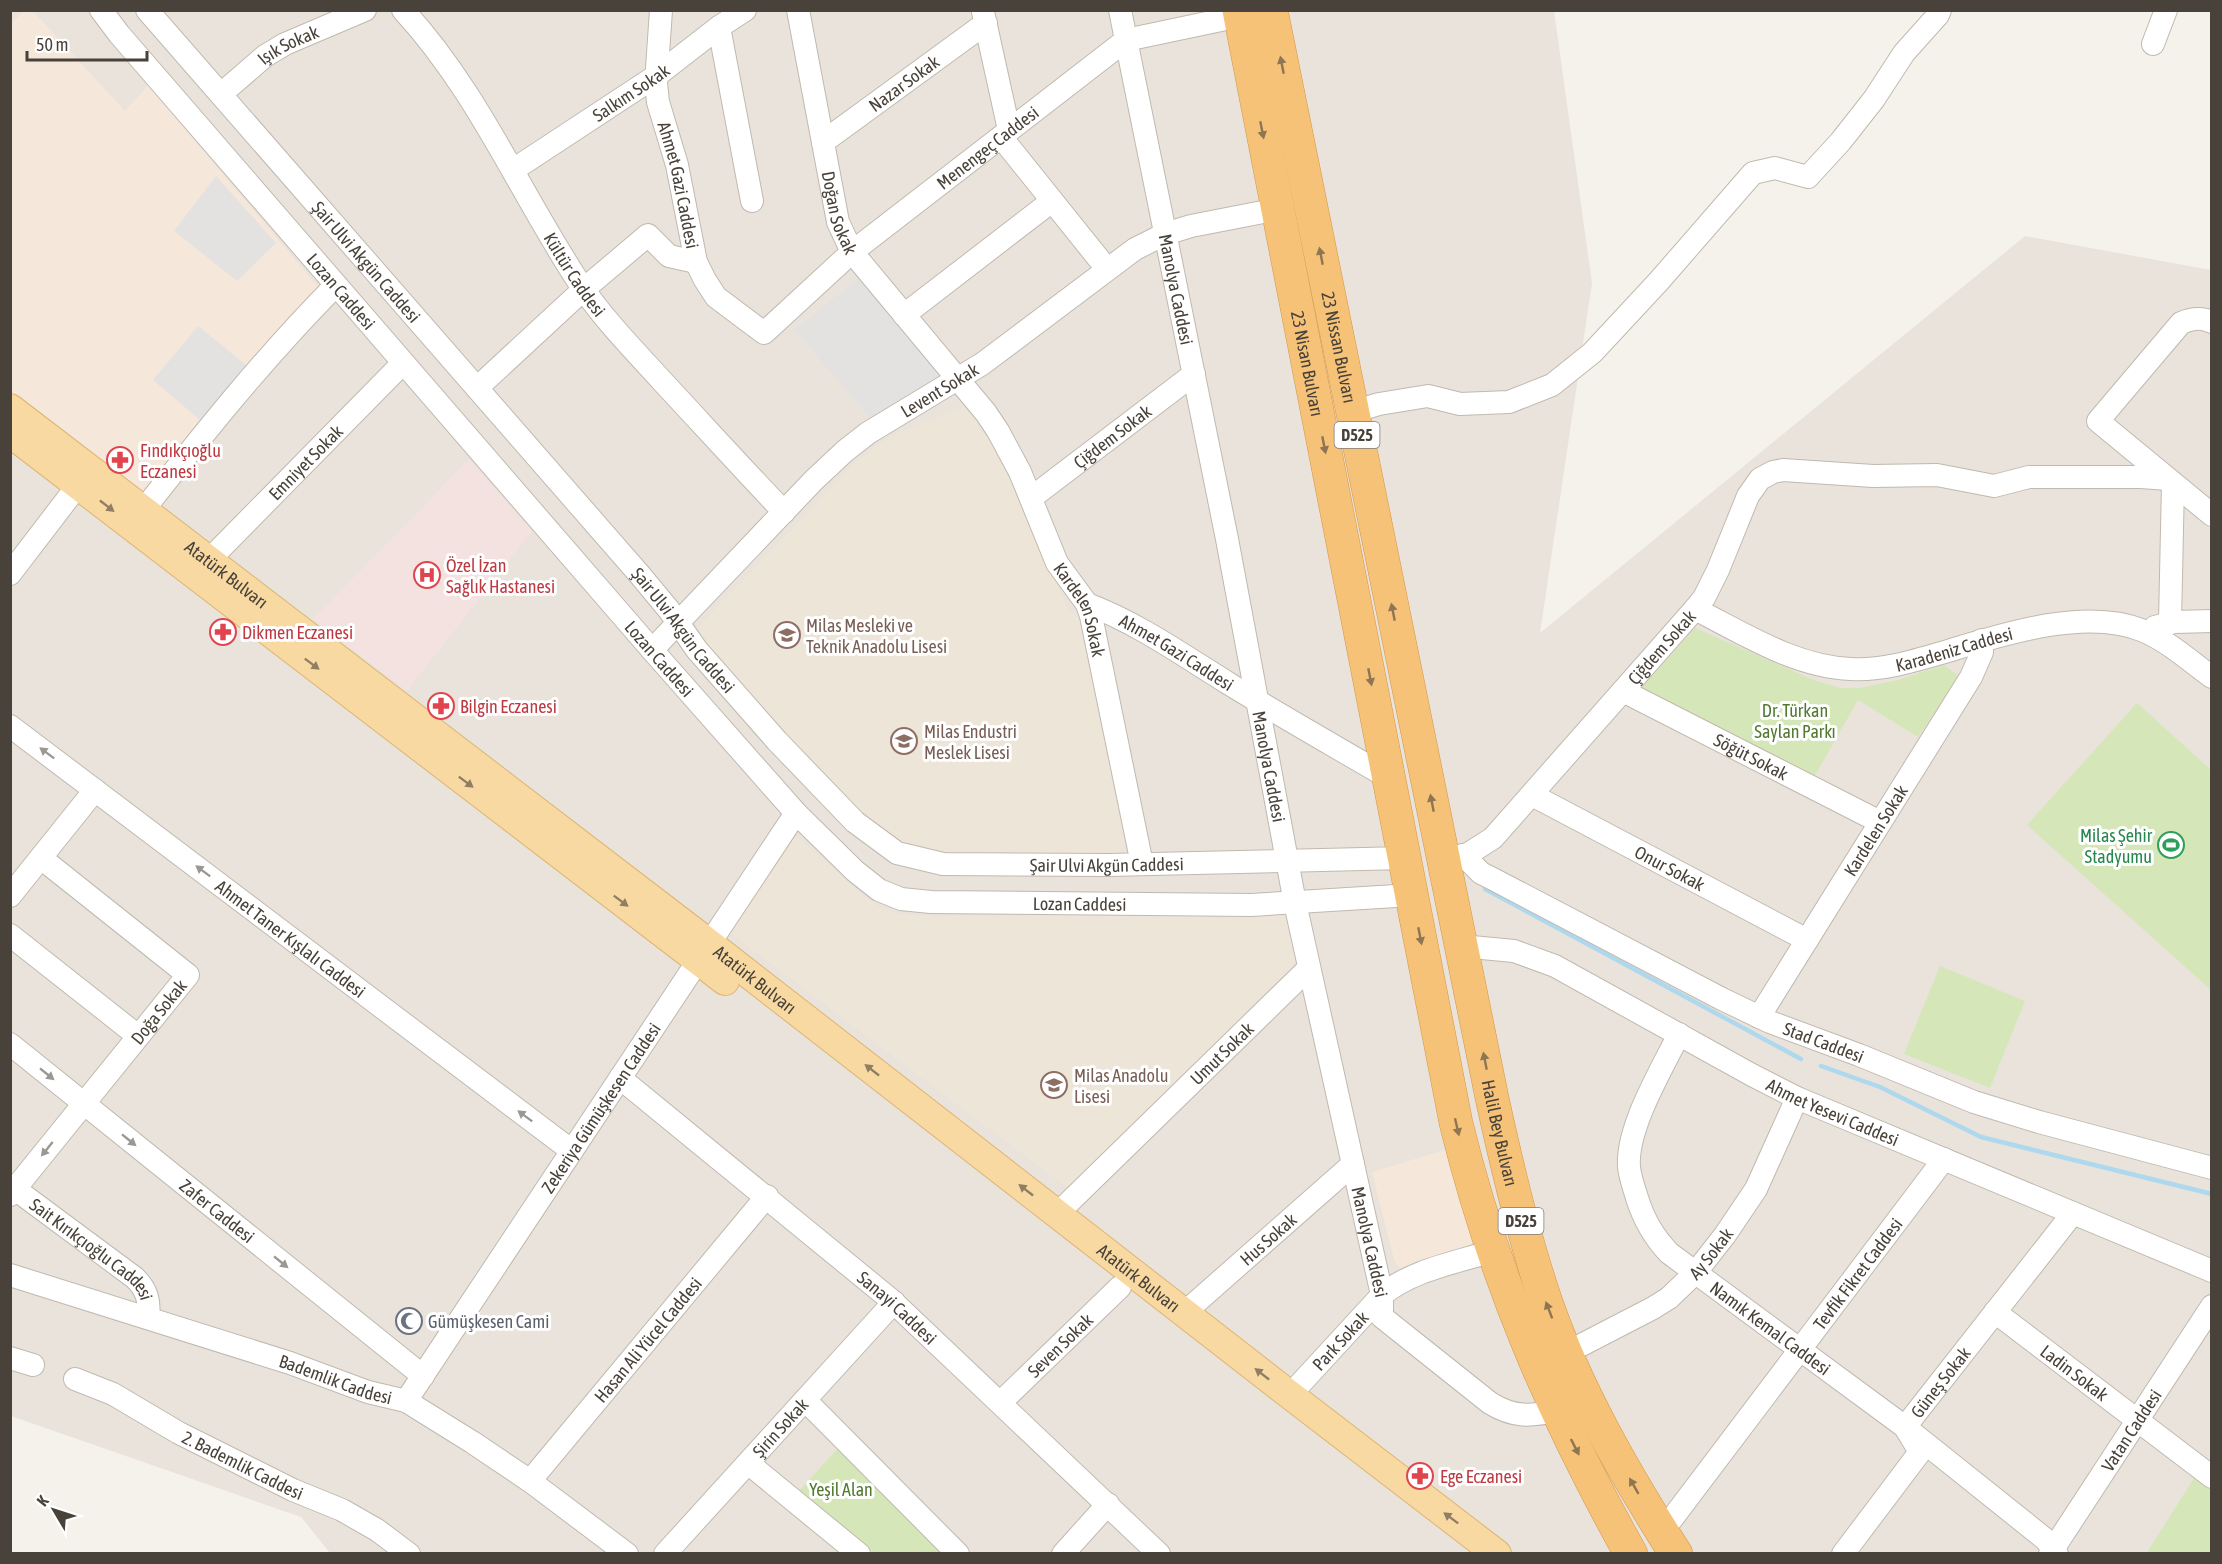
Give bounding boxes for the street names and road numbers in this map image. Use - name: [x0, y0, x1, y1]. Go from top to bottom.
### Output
- street label: Işık Sokak: [253, 20, 322, 69]
- street label: Nazar Sokak: [865, 50, 943, 116]
- street label: Salkım Sokak: [588, 59, 673, 125]
- street label: Menengeç Caddesi: [932, 101, 1042, 193]
- street label: Ahmet Gazi Caddesi: [654, 119, 704, 250]
- street label: Doğan Sokak: [818, 169, 862, 257]
- street label: Şair Ulvi Akgün Caddesi: [308, 197, 425, 327]
- street label: Kültür Caddesi: [540, 229, 610, 320]
- street label: Manolya Caddesi: [1155, 232, 1198, 347]
- street label: Lozan Caddesi: [303, 249, 380, 333]
- street label: 23 Nissan Bulvarı: [1318, 289, 1361, 405]
- street label: 23 Nisan Bulvarı: [1287, 309, 1328, 418]
- street label: Levent Sokak: [897, 358, 982, 421]
- street label: Çiğdem Sokak: [1069, 400, 1155, 472]
- street label: Emniyet Sokak: [264, 420, 347, 504]
- road number: D525: [1334, 422, 1380, 448]
- street label: Atatürk Bulvarı: [181, 536, 272, 612]
- street label: Kardelen Sokak: [1050, 558, 1110, 659]
- street label: Şair Ulvi Akgün Caddesi: [628, 563, 740, 697]
- street label: Çiğdem Sokak: [1623, 606, 1700, 689]
- street label: Ahmet Gazi Caddesi: [1116, 610, 1238, 695]
- street label: Lozan Caddesi: [621, 616, 698, 701]
- street label: Karadeniz Caddesi: [1893, 622, 2015, 675]
- street label: Manolya Caddesi: [1249, 709, 1290, 824]
- street label: Söğüt Sokak: [1711, 729, 1792, 784]
- street label: Kardelen Sokak: [1839, 781, 1912, 880]
- street label: Onur Sokak: [1631, 841, 1709, 895]
- street label: Şair Ulvi Akgün Caddesi: [1030, 853, 1184, 876]
- street label: Ahmet Taner Kışlalı Caddesi: [212, 875, 370, 1002]
- street label: Lozan Caddesi: [1033, 892, 1127, 914]
- street label: Atatürk Bulvarı: [710, 941, 801, 1018]
- street label: Doğa Sokak: [126, 975, 191, 1048]
- street label: Stad Caddesi: [1781, 1017, 1867, 1066]
- street label: Umut Sokak: [1186, 1018, 1258, 1089]
- street label: Zekeriya Gümüşkesen Caddesi: [537, 1019, 664, 1197]
- street label: Ahmet Yesevi Caddesi: [1763, 1074, 1902, 1150]
- street label: Halil Bey Bulvarı: [1478, 1078, 1522, 1188]
- street label: Zafer Caddesi: [176, 1174, 259, 1247]
- street label: Manolya Caddesi: [1348, 1185, 1393, 1299]
- street label: Sait Kırıkçıoğlu Caddesi: [26, 1193, 158, 1302]
- street label: Hus Sokak: [1235, 1208, 1301, 1269]
- road number: D525: [1498, 1208, 1544, 1234]
- street label: Tevfik Fikret Caddesi: [1808, 1214, 1906, 1334]
- street label: Ay Sokak: [1685, 1224, 1737, 1284]
- street label: Atatürk Bulvarı: [1093, 1239, 1184, 1316]
- street label: Sanayi Caddesi: [853, 1266, 941, 1348]
- street label: Hasan Ali Yücel Caddesi: [590, 1273, 706, 1406]
- street label: Namık Kemal Caddesi: [1706, 1277, 1835, 1379]
- street label: Park Sokak: [1308, 1307, 1373, 1374]
- street label: Seven Sokak: [1023, 1309, 1097, 1381]
- street label: Ladin Sokak: [2037, 1340, 2113, 1405]
- street label: Güneş Sokak: [1906, 1342, 1975, 1422]
- street label: Bademlik Caddesi: [277, 1350, 394, 1408]
- street label: Vatan Caddesi: [2097, 1385, 2165, 1475]
- street label: Şirin Sokak: [748, 1393, 812, 1461]
- street label: 2. Bademlik Caddesi: [179, 1426, 306, 1504]

